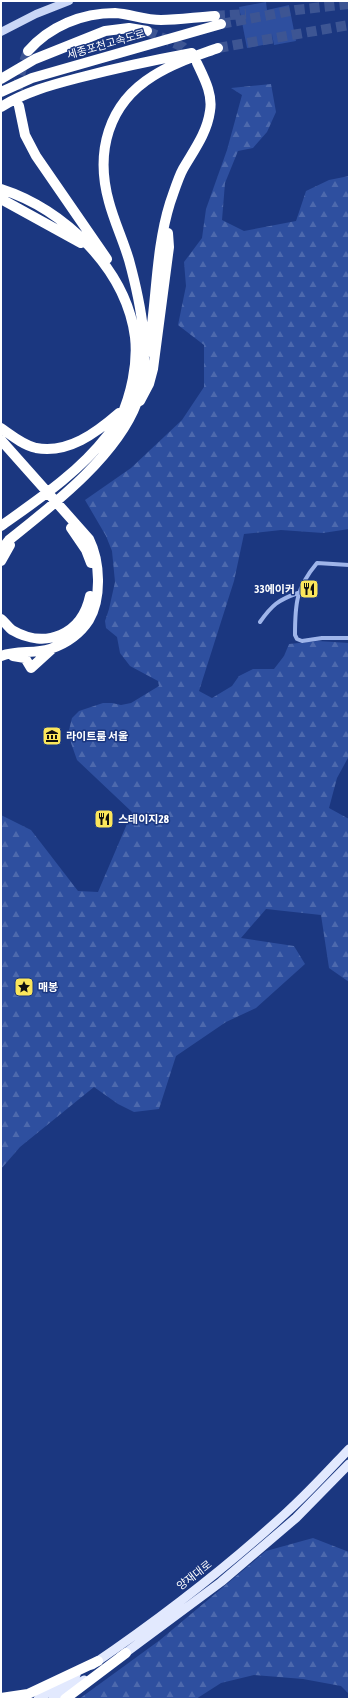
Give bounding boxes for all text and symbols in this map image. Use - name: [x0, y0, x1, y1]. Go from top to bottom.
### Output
- street label: 세종포천고속도로: [65, 27, 147, 61]
- restaurant icon: 33에이커: [298, 578, 320, 600]
- place label: 33에이커: [254, 583, 295, 595]
- museum icon: 라이트룸 서울: [41, 725, 63, 747]
- place label: 라이트룸 서울: [66, 730, 128, 742]
- restaurant icon: 스테이지28: [93, 808, 115, 830]
- place label: 스테이지28: [118, 813, 169, 825]
- place icon: 매봉: [13, 976, 35, 998]
- place label: 매봉: [38, 981, 58, 993]
- street label: 양재대로: [174, 1558, 214, 1592]

